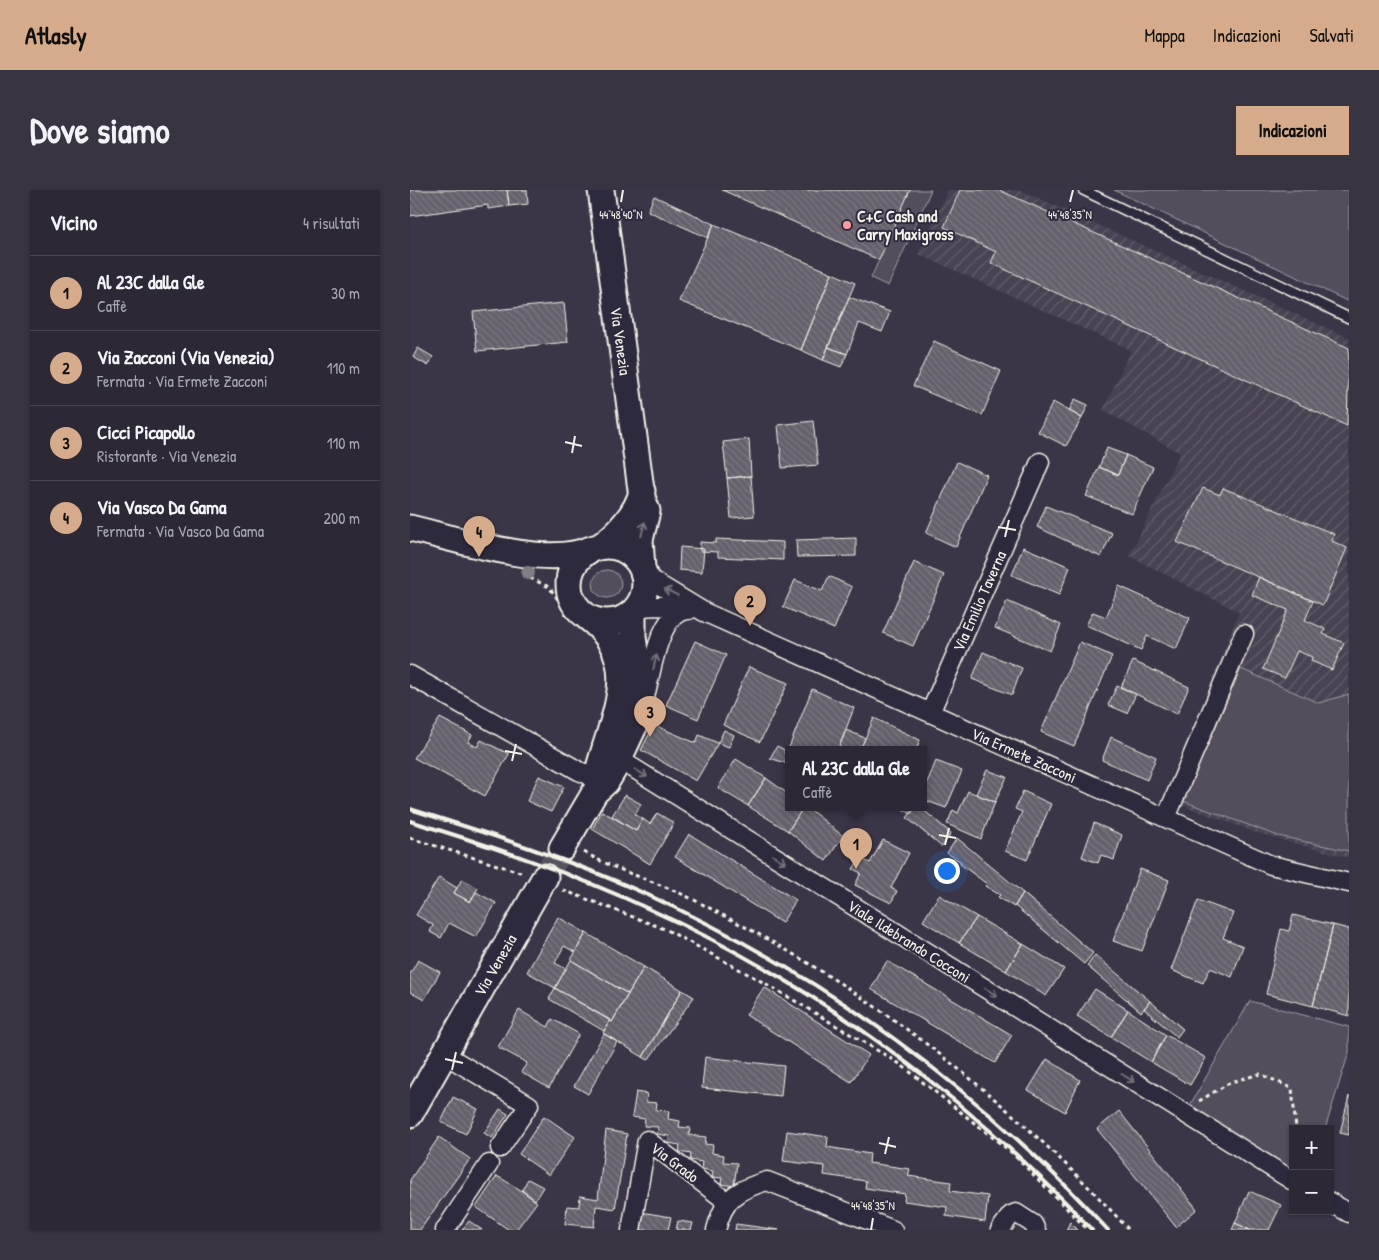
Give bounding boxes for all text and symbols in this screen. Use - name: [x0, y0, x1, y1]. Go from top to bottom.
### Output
- text: Atlasly: [25, 19, 87, 51]
- text: Mappa: [1145, 23, 1185, 48]
- text: Indicazioni: [1213, 23, 1281, 48]
- text: Salvati: [1309, 23, 1354, 48]
- button: Indicazioni: [1236, 106, 1349, 155]
- text: Dove siamo: [30, 107, 170, 154]
- place label: C+C Cash and Carry Maxigross: [857, 205, 954, 246]
- text: 44°48'40"N: [599, 206, 643, 223]
- text: 44°48'35"N: [1048, 206, 1092, 223]
- text: Vicino: [50, 208, 97, 237]
- text: 4 risultati: [303, 212, 360, 234]
- marker: C+C Cash and Carry Maxigross: [841, 219, 853, 231]
- text: Al 23C dalla Gle: [97, 269, 204, 295]
- text: 1: [63, 282, 69, 304]
- text: 30 m: [331, 282, 360, 304]
- text: Caffè: [97, 295, 127, 317]
- street label: Via Venezia: [605, 306, 637, 376]
- text: Via Zacconi (Via Venezia): [97, 344, 275, 370]
- text: 2: [62, 357, 70, 379]
- text: 110 m: [327, 357, 360, 379]
- text: Fermata · Via Ermete Zacconi: [97, 370, 268, 392]
- text: Cicci Picapollo: [97, 419, 195, 445]
- text: 3: [62, 432, 70, 454]
- text: 110 m: [327, 432, 360, 454]
- text: Ristorante · Via Venezia: [97, 445, 236, 467]
- text: Via Vasco Da Gama: [97, 494, 226, 520]
- text: 4: [63, 507, 69, 529]
- text: 200 m: [324, 507, 360, 529]
- pin: 4: [463, 516, 495, 557]
- text: Fermata · Via Vasco Da Gama: [97, 520, 264, 542]
- one-way arrow: [639, 522, 648, 538]
- street label: Via Emilio Taverna: [947, 547, 1011, 655]
- pin: 2: [734, 585, 766, 626]
- one-way arrow: [664, 586, 679, 596]
- one-way arrow: [650, 654, 660, 670]
- pin: 3: [634, 696, 666, 737]
- street label: Via Ermete Zacconi: [968, 722, 1080, 788]
- popup: [785, 746, 927, 811]
- text: Al 23C dalla Gle: [802, 755, 910, 781]
- one-way arrow: [634, 767, 648, 778]
- text: Caffè: [802, 781, 832, 803]
- pin: 1: [840, 828, 872, 869]
- one-way arrow: [771, 854, 785, 864]
- your location: [934, 858, 960, 884]
- street label: Viale Ildebrando Cocconi: [843, 894, 975, 988]
- street label: Via Venezia: [468, 930, 522, 1000]
- one-way arrow: [983, 987, 997, 997]
- one-way arrow: [1121, 1073, 1135, 1083]
- map controls: [1289, 1125, 1334, 1215]
- button: +: [1289, 1125, 1334, 1170]
- street label: Via Grado: [646, 1137, 704, 1188]
- button: −: [1289, 1170, 1334, 1215]
- text: 44°48'35"N: [851, 1197, 895, 1214]

